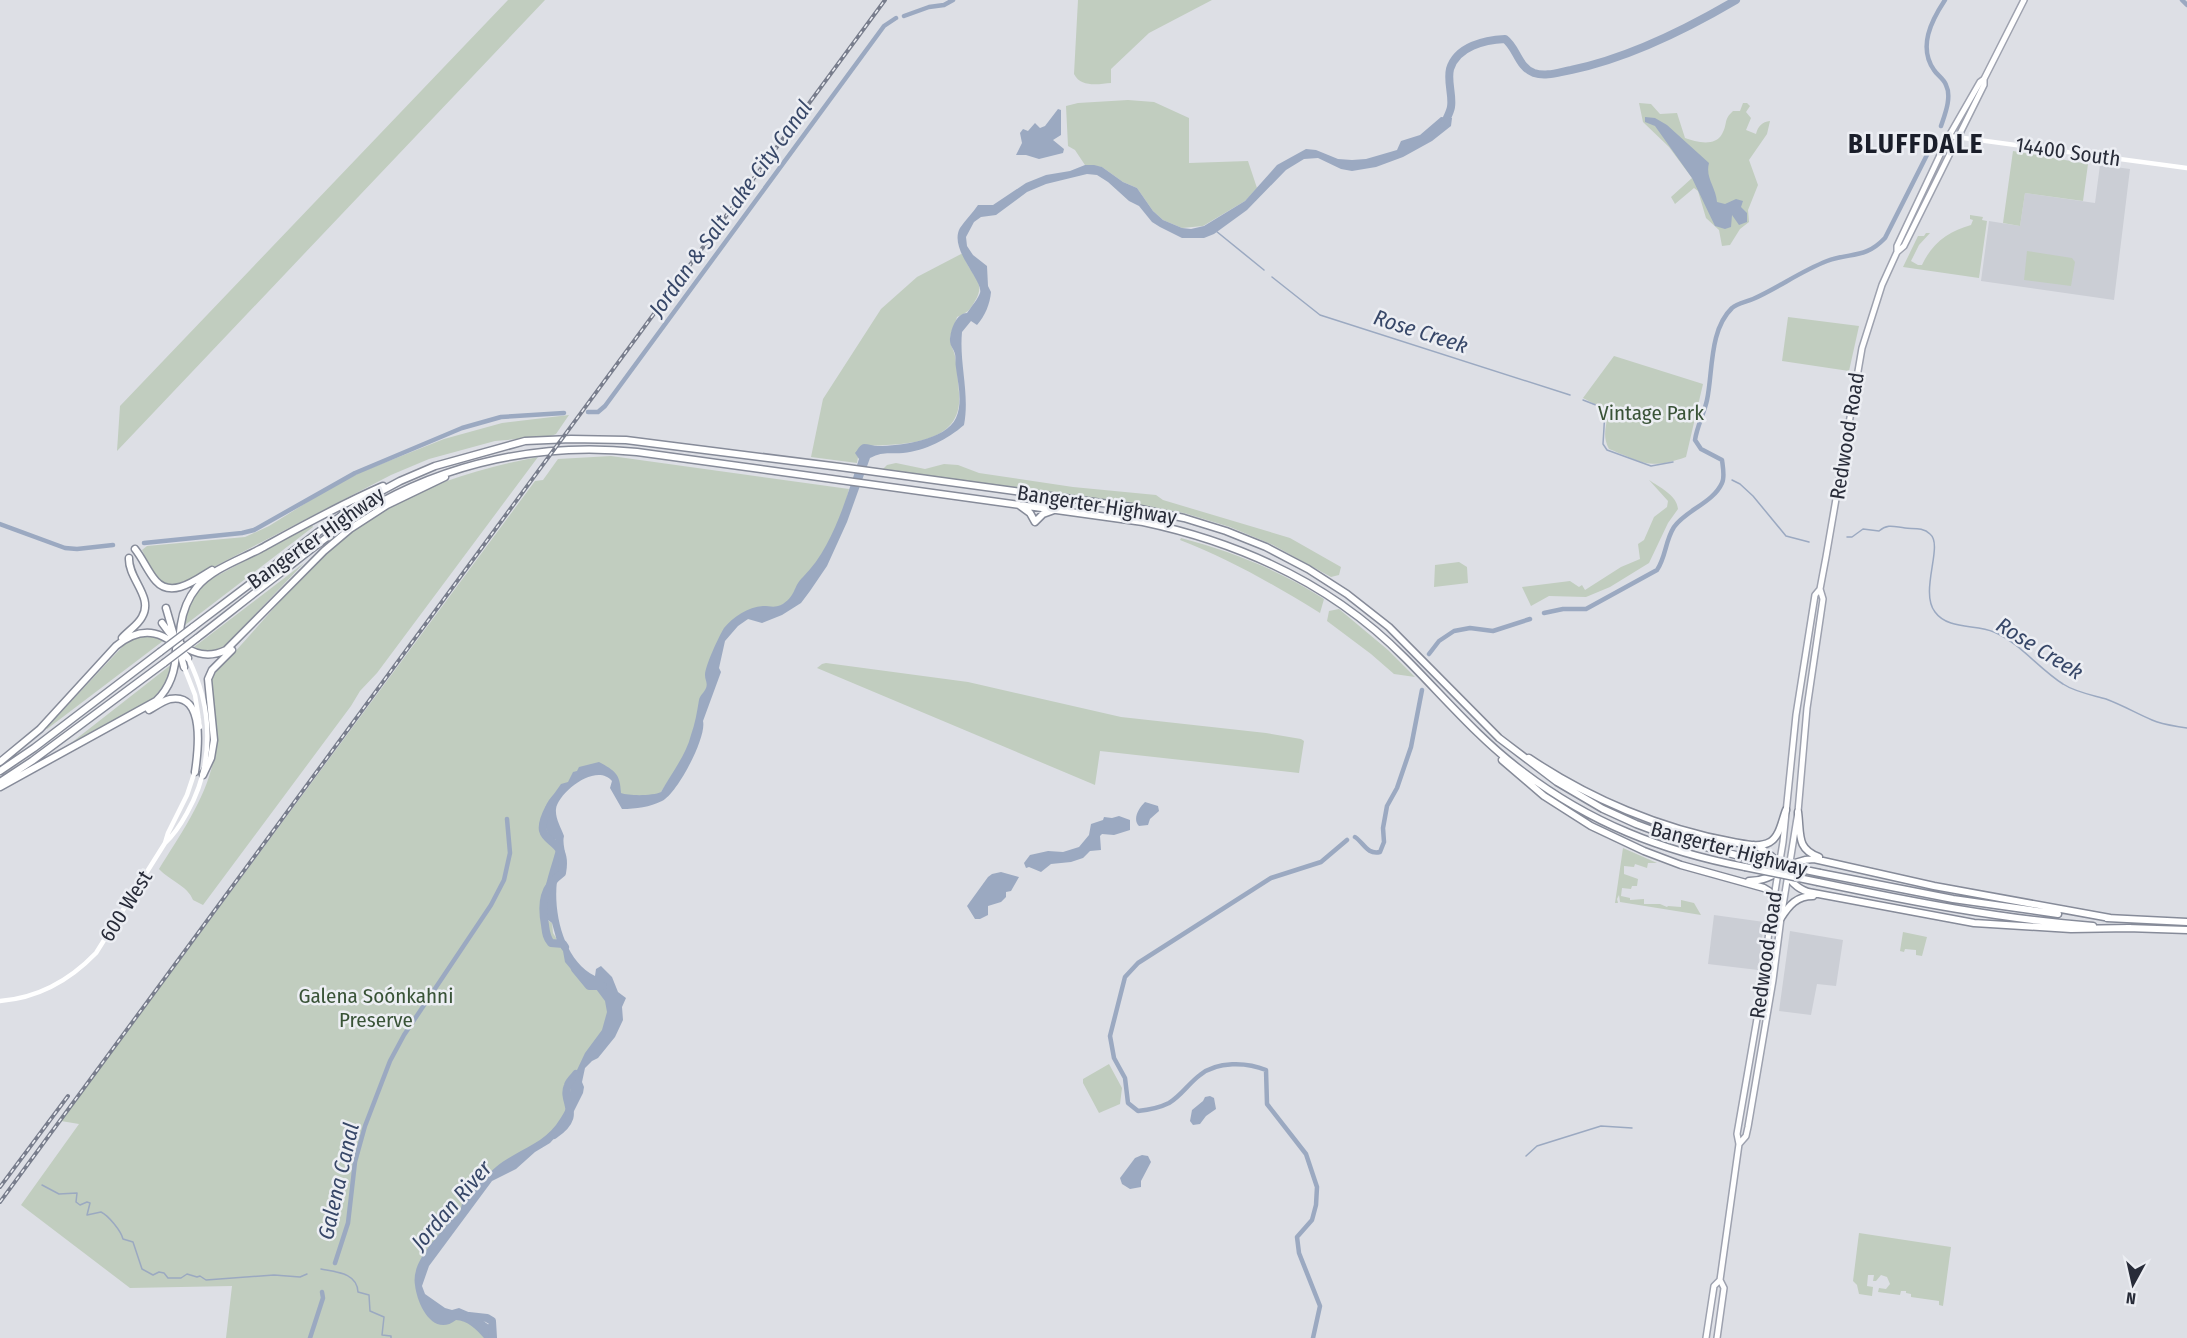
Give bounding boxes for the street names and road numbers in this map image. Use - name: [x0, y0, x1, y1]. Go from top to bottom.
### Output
- street label: 14400 South: [2014, 132, 2122, 172]
- street label: Redwood Road: [1824, 371, 1870, 501]
- street label: Bangerter Highway: [1015, 480, 1179, 531]
- street label: Bangerter Highway: [243, 481, 390, 595]
- street label: Bangerter Highway: [1648, 816, 1811, 883]
- street label: 600 West: [94, 866, 158, 946]
- street label: Redwood Road: [1744, 890, 1788, 1020]

